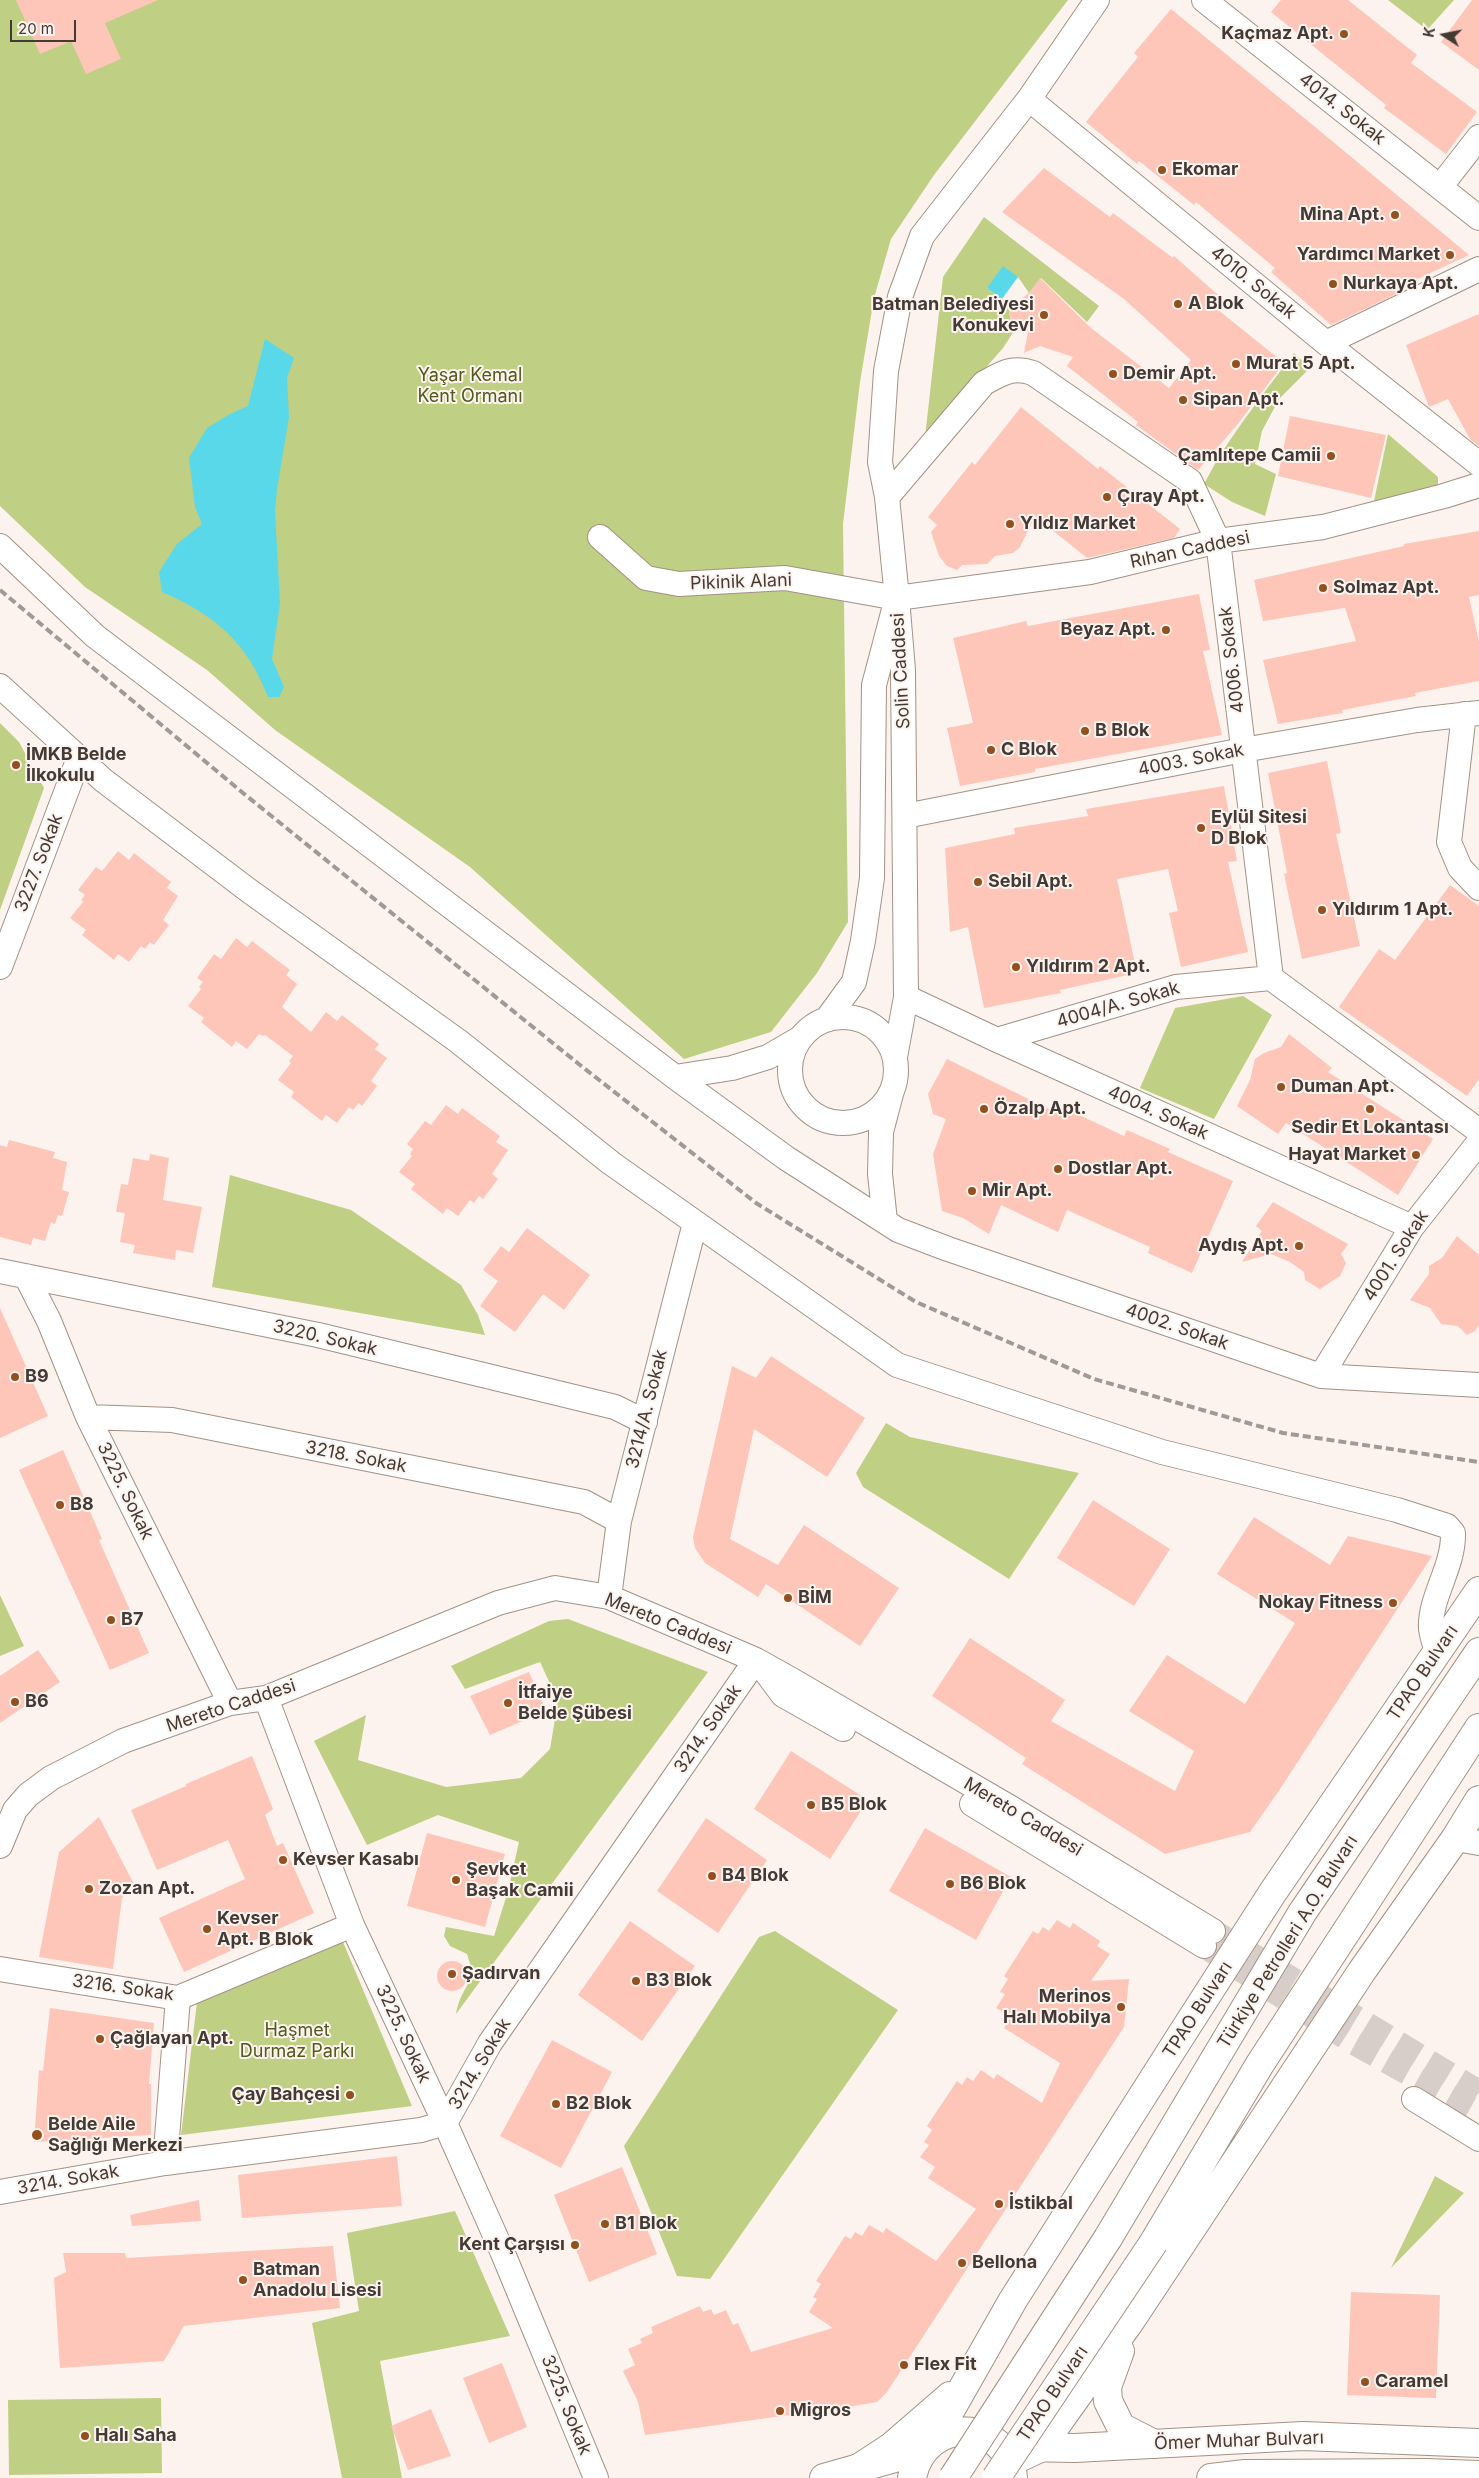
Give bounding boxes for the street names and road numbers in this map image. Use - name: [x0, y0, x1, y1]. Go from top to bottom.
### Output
- street label: 4014. Sokak: [1294, 69, 1390, 149]
- street label: 4010. Sokak: [1206, 242, 1300, 324]
- street label: Rıhan Caddesi: [1128, 527, 1252, 573]
- street label: Pikinik Alani: [690, 569, 792, 595]
- street label: 4006. Sokak: [1215, 605, 1249, 715]
- street label: Solin Caddesi: [887, 612, 915, 730]
- street label: 4003. Sokak: [1136, 739, 1246, 781]
- street label: 3227. Sokak: [10, 811, 68, 915]
- street label: 4004/A. Sokak: [1054, 977, 1182, 1033]
- street label: 4004. Sokak: [1104, 1081, 1212, 1145]
- street label: 4001. Sokak: [1359, 1206, 1433, 1306]
- street label: 4002. Sokak: [1123, 1299, 1231, 1355]
- street label: 3220. Sokak: [271, 1316, 379, 1360]
- street label: 3214/A. Sokak: [622, 1347, 672, 1471]
- street label: 3218. Sokak: [304, 1437, 408, 1477]
- street label: 3225. Sokak: [92, 1439, 158, 1543]
- street label: Mereto Caddesi: [601, 1589, 735, 1659]
- street label: TPAO Bulvarı: [1383, 1621, 1463, 1725]
- street label: Mereto Caddesi: [163, 1675, 299, 1737]
- street label: 3214. Sokak: [670, 1681, 746, 1777]
- street label: Mereto Caddesi: [960, 1773, 1086, 1861]
- street label: Türkiye Petrolleri A.O. Bulvarı: [1213, 1831, 1363, 2053]
- street label: TPAO Bulvarı: [1159, 1958, 1237, 2062]
- street label: 3216. Sokak: [71, 1970, 175, 2006]
- street label: 3225. Sokak: [371, 1981, 435, 2087]
- street label: 3214. Sokak: [444, 2014, 516, 2114]
- street label: 3214. Sokak: [15, 2160, 121, 2200]
- street label: TPAO Bulvarı: [1013, 2342, 1093, 2446]
- street label: 3225. Sokak: [536, 2352, 596, 2458]
- street label: Ömer Muhar Bulvarı: [1154, 2427, 1324, 2455]

